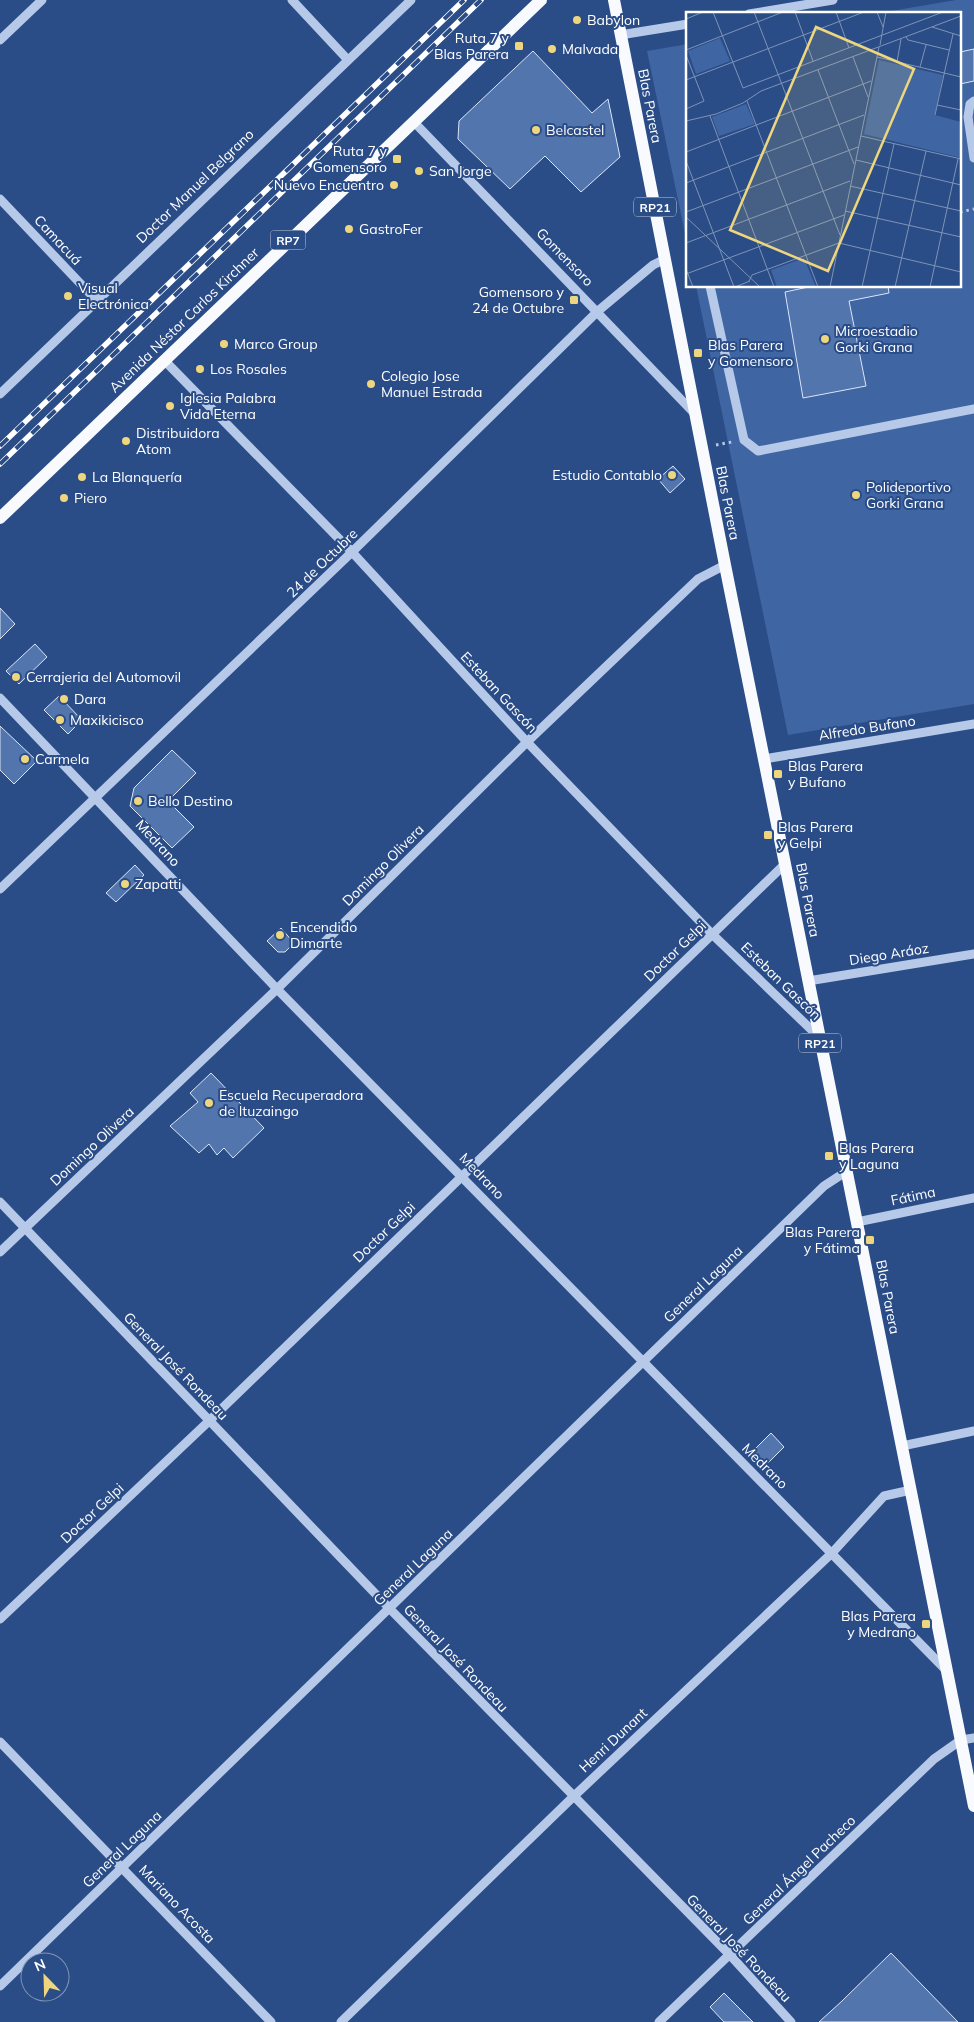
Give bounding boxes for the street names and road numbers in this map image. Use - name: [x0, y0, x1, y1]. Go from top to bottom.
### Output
- street label: Blas Parera: [634, 67, 666, 145]
- street label: Doctor Manuel Belgrano: [132, 125, 258, 247]
- road number: RP21: [634, 198, 676, 216]
- street label: Camacuá: [30, 211, 86, 269]
- street label: Gomensoro: [533, 224, 597, 290]
- road number: RP7: [270, 230, 306, 250]
- street label: Avenida Néstor Carlos Kirchner: [105, 243, 263, 396]
- street label: Blas Parera: [712, 464, 744, 542]
- street label: 24 de Octubre: [283, 525, 361, 601]
- street label: Esteban Gascón: [457, 648, 541, 736]
- street label: Alfredo Bufano: [817, 711, 917, 745]
- street label: Medrano: [132, 816, 184, 870]
- street label: Domingo Olivera: [338, 820, 428, 910]
- street label: Blas Parera: [792, 861, 824, 939]
- street label: Doctor Gelpi: [640, 917, 710, 985]
- street label: Esteban Gascón: [737, 938, 825, 1024]
- street label: Diego Aráoz: [848, 939, 930, 969]
- road number: RP21: [799, 1034, 841, 1052]
- street label: Domingo Olivera: [46, 1103, 138, 1189]
- street label: Medrano: [456, 1149, 508, 1203]
- street label: Fátima: [889, 1182, 937, 1210]
- street label: Doctor Gelpi: [349, 1198, 419, 1266]
- street label: General Laguna: [660, 1242, 746, 1326]
- street label: Blas Parera: [872, 1258, 904, 1336]
- street label: General José Rondeau: [120, 1308, 232, 1424]
- street label: Medrano: [738, 1439, 792, 1493]
- street label: Doctor Gelpi: [57, 1479, 127, 1547]
- street label: General Laguna: [370, 1525, 456, 1609]
- street label: General José Rondeau: [400, 1600, 512, 1716]
- street label: Henri Dunant: [575, 1704, 651, 1776]
- street label: General Laguna: [79, 1807, 165, 1891]
- street label: General Ángel Pacheco: [739, 1811, 859, 1929]
- street label: Mariano Acosta: [135, 1861, 219, 1947]
- street label: General José Rondeau: [683, 1890, 795, 2006]

